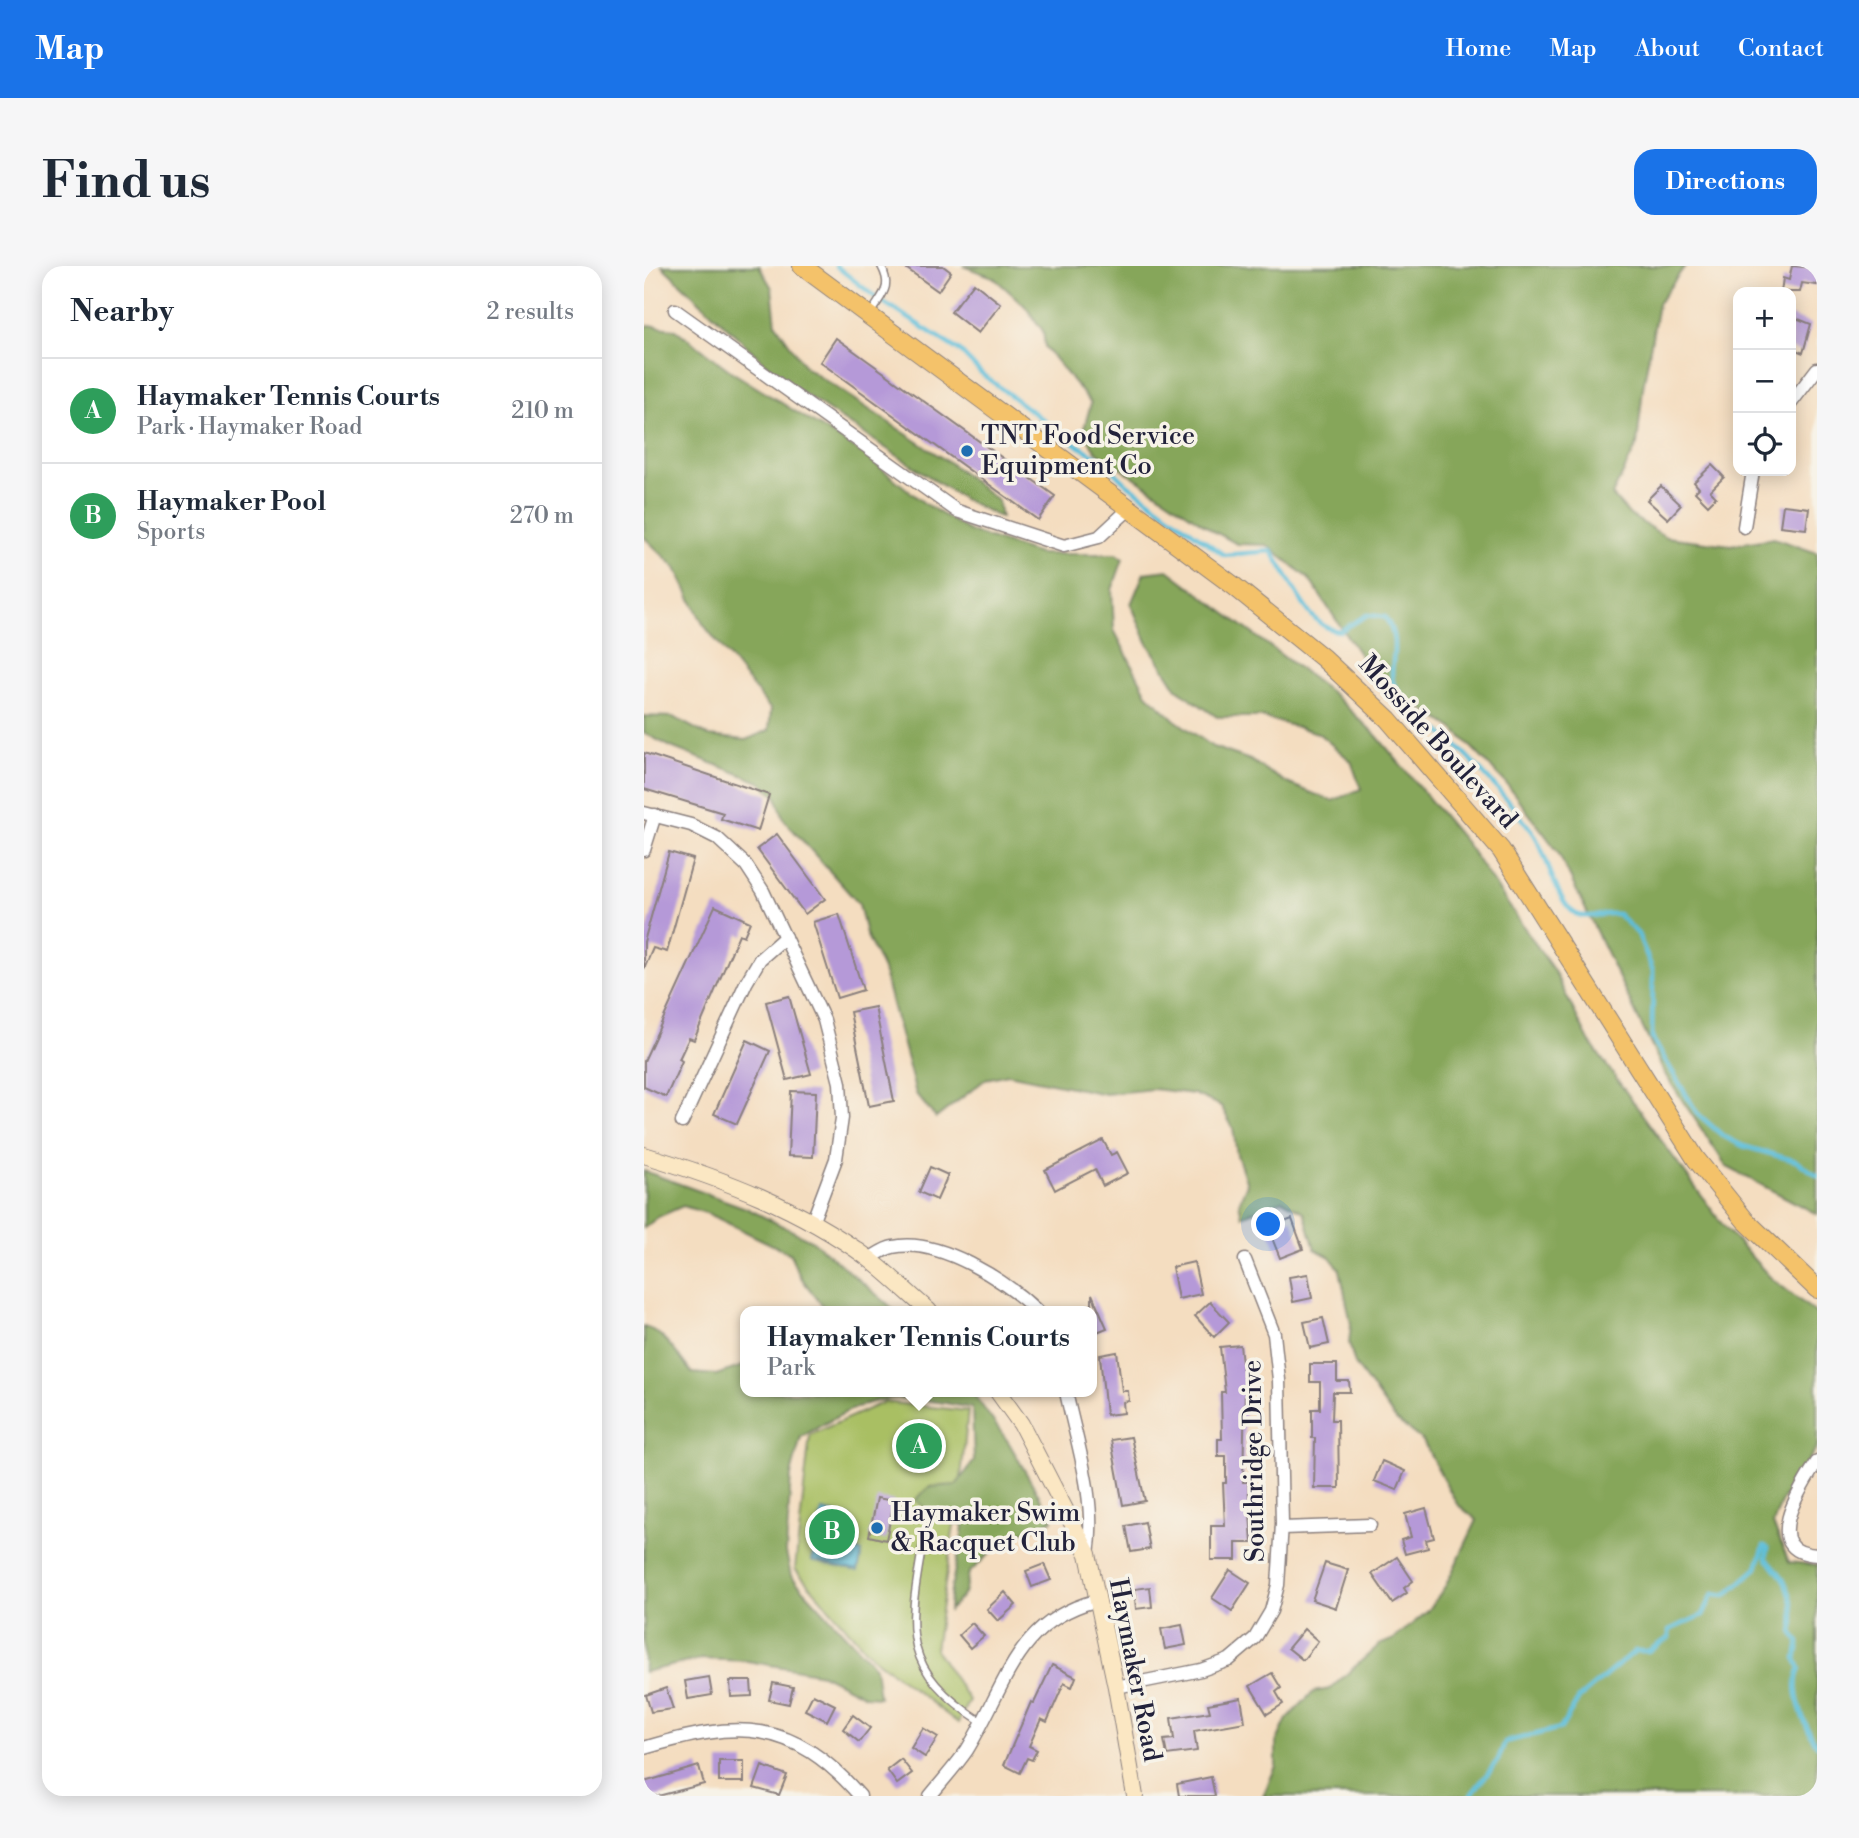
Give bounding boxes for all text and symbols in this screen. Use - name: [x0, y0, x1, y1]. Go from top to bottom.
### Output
- text: Map: [35, 29, 104, 70]
- text: Home: [1446, 34, 1511, 64]
- text: Map: [1549, 34, 1597, 64]
- text: About: [1635, 34, 1700, 64]
- text: Contact: [1738, 34, 1824, 64]
- button: Directions: [1634, 149, 1817, 215]
- text: Find us: [42, 152, 211, 213]
- map controls: [1733, 287, 1796, 476]
- button: +: [1733, 287, 1796, 350]
- text: Nearby: [70, 293, 174, 331]
- text: 2 results: [487, 298, 574, 326]
- button: −: [1733, 350, 1796, 413]
- text: Haymaker Tennis Courts: [137, 381, 440, 413]
- text: A: [85, 397, 101, 425]
- text: 210 m: [511, 397, 574, 425]
- text: Park · Haymaker Road: [137, 413, 362, 441]
- button: locate: [1733, 413, 1796, 476]
- place label: TNT Food Service Equipment Co: [981, 420, 1195, 482]
- marker: TNT Food Service Equipment Co: [959, 443, 975, 459]
- text: Haymaker Pool: [137, 486, 326, 518]
- text: B: [84, 502, 102, 530]
- text: 270 m: [510, 502, 574, 530]
- text: Sports: [137, 518, 205, 546]
- street label: Mosside Boulevard: [1352, 649, 1524, 836]
- your location: [1251, 1207, 1285, 1241]
- popup: [740, 1306, 1097, 1397]
- text: Haymaker Tennis Courts: [767, 1322, 1070, 1354]
- text: Park: [767, 1354, 815, 1382]
- street label: Southridge Drive: [1236, 1360, 1272, 1562]
- pin: A: [896, 1420, 942, 1472]
- place label: Haymaker Swim & Racquet Club: [891, 1497, 1080, 1559]
- pin: B: [809, 1506, 855, 1558]
- marker: Haymaker Swim & Racquet Club: [869, 1520, 885, 1536]
- street label: Haymaker Road: [1102, 1576, 1168, 1764]

